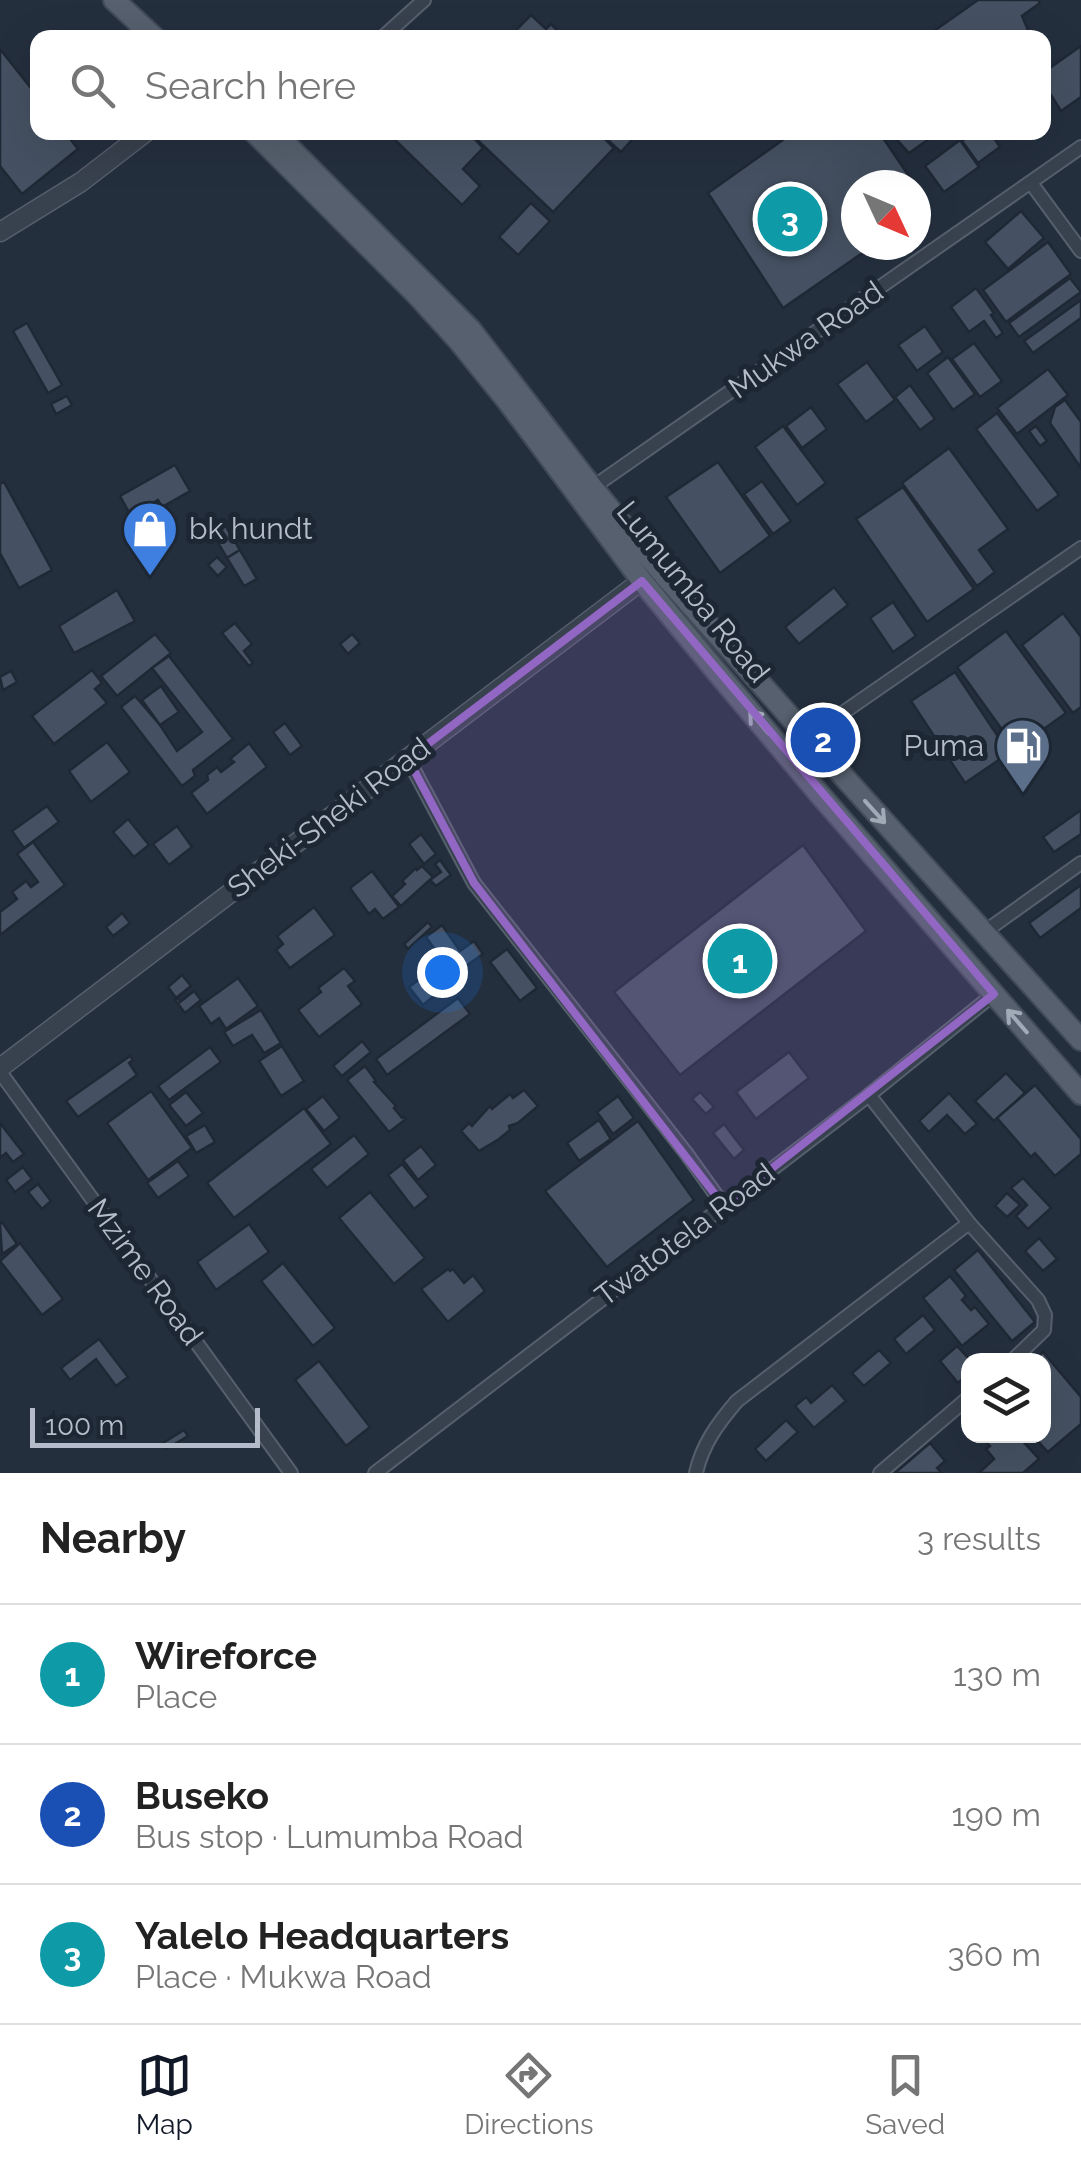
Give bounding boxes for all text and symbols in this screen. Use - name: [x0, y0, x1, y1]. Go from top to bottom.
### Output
- search box: [30, 30, 1051, 140]
- icon: search: [65, 58, 120, 113]
- text: Search here: [145, 63, 356, 108]
- north arrow: [841, 170, 931, 260]
- pin: 3: [758, 182, 822, 256]
- street label: Mukwa Road: [722, 274, 889, 406]
- street label: Lumumba Road: [610, 494, 777, 689]
- shop icon: bk hundt: [120, 499, 180, 578]
- place label: bk hundt: [189, 511, 313, 546]
- pin: 2: [790, 702, 856, 778]
- one-way arrow: [748, 709, 770, 735]
- fuel station icon: Puma: [993, 716, 1053, 795]
- place label: Puma: [904, 728, 984, 763]
- street label: Sheki-Sheki Road: [221, 730, 437, 905]
- one-way arrow: [864, 799, 887, 824]
- pin: 1: [708, 924, 772, 998]
- your location: [417, 947, 468, 998]
- one-way arrow: [1005, 1009, 1028, 1034]
- street label: Twatotela Road: [588, 1156, 781, 1313]
- street label: Mzime Road: [81, 1192, 210, 1352]
- map controls: [961, 1353, 1051, 1443]
- button: layers: [961, 1353, 1051, 1443]
- scale bar: [30, 1403, 260, 1448]
- text: 100 m: [45, 1409, 124, 1442]
- text: Nearby: [40, 1514, 186, 1563]
- text: 3 results: [917, 1520, 1041, 1557]
- text: Wireforce: [135, 1633, 317, 1678]
- text: 1: [65, 1656, 80, 1693]
- text: 130 m: [953, 1656, 1041, 1693]
- text: Place: [135, 1678, 217, 1715]
- text: Buseko: [135, 1773, 269, 1818]
- text: 2: [63, 1796, 82, 1833]
- text: 190 m: [951, 1796, 1041, 1833]
- text: Bus stop · Lumumba Road: [135, 1818, 524, 1855]
- text: Yalelo Headquarters: [135, 1913, 509, 1958]
- text: 3: [64, 1936, 81, 1973]
- text: 360 m: [947, 1936, 1041, 1973]
- text: Place · Mukwa Road: [135, 1958, 432, 1995]
- tab: Map: [136, 2048, 193, 2141]
- tab: Directions: [464, 2048, 594, 2141]
- tab: Saved: [865, 2048, 945, 2141]

